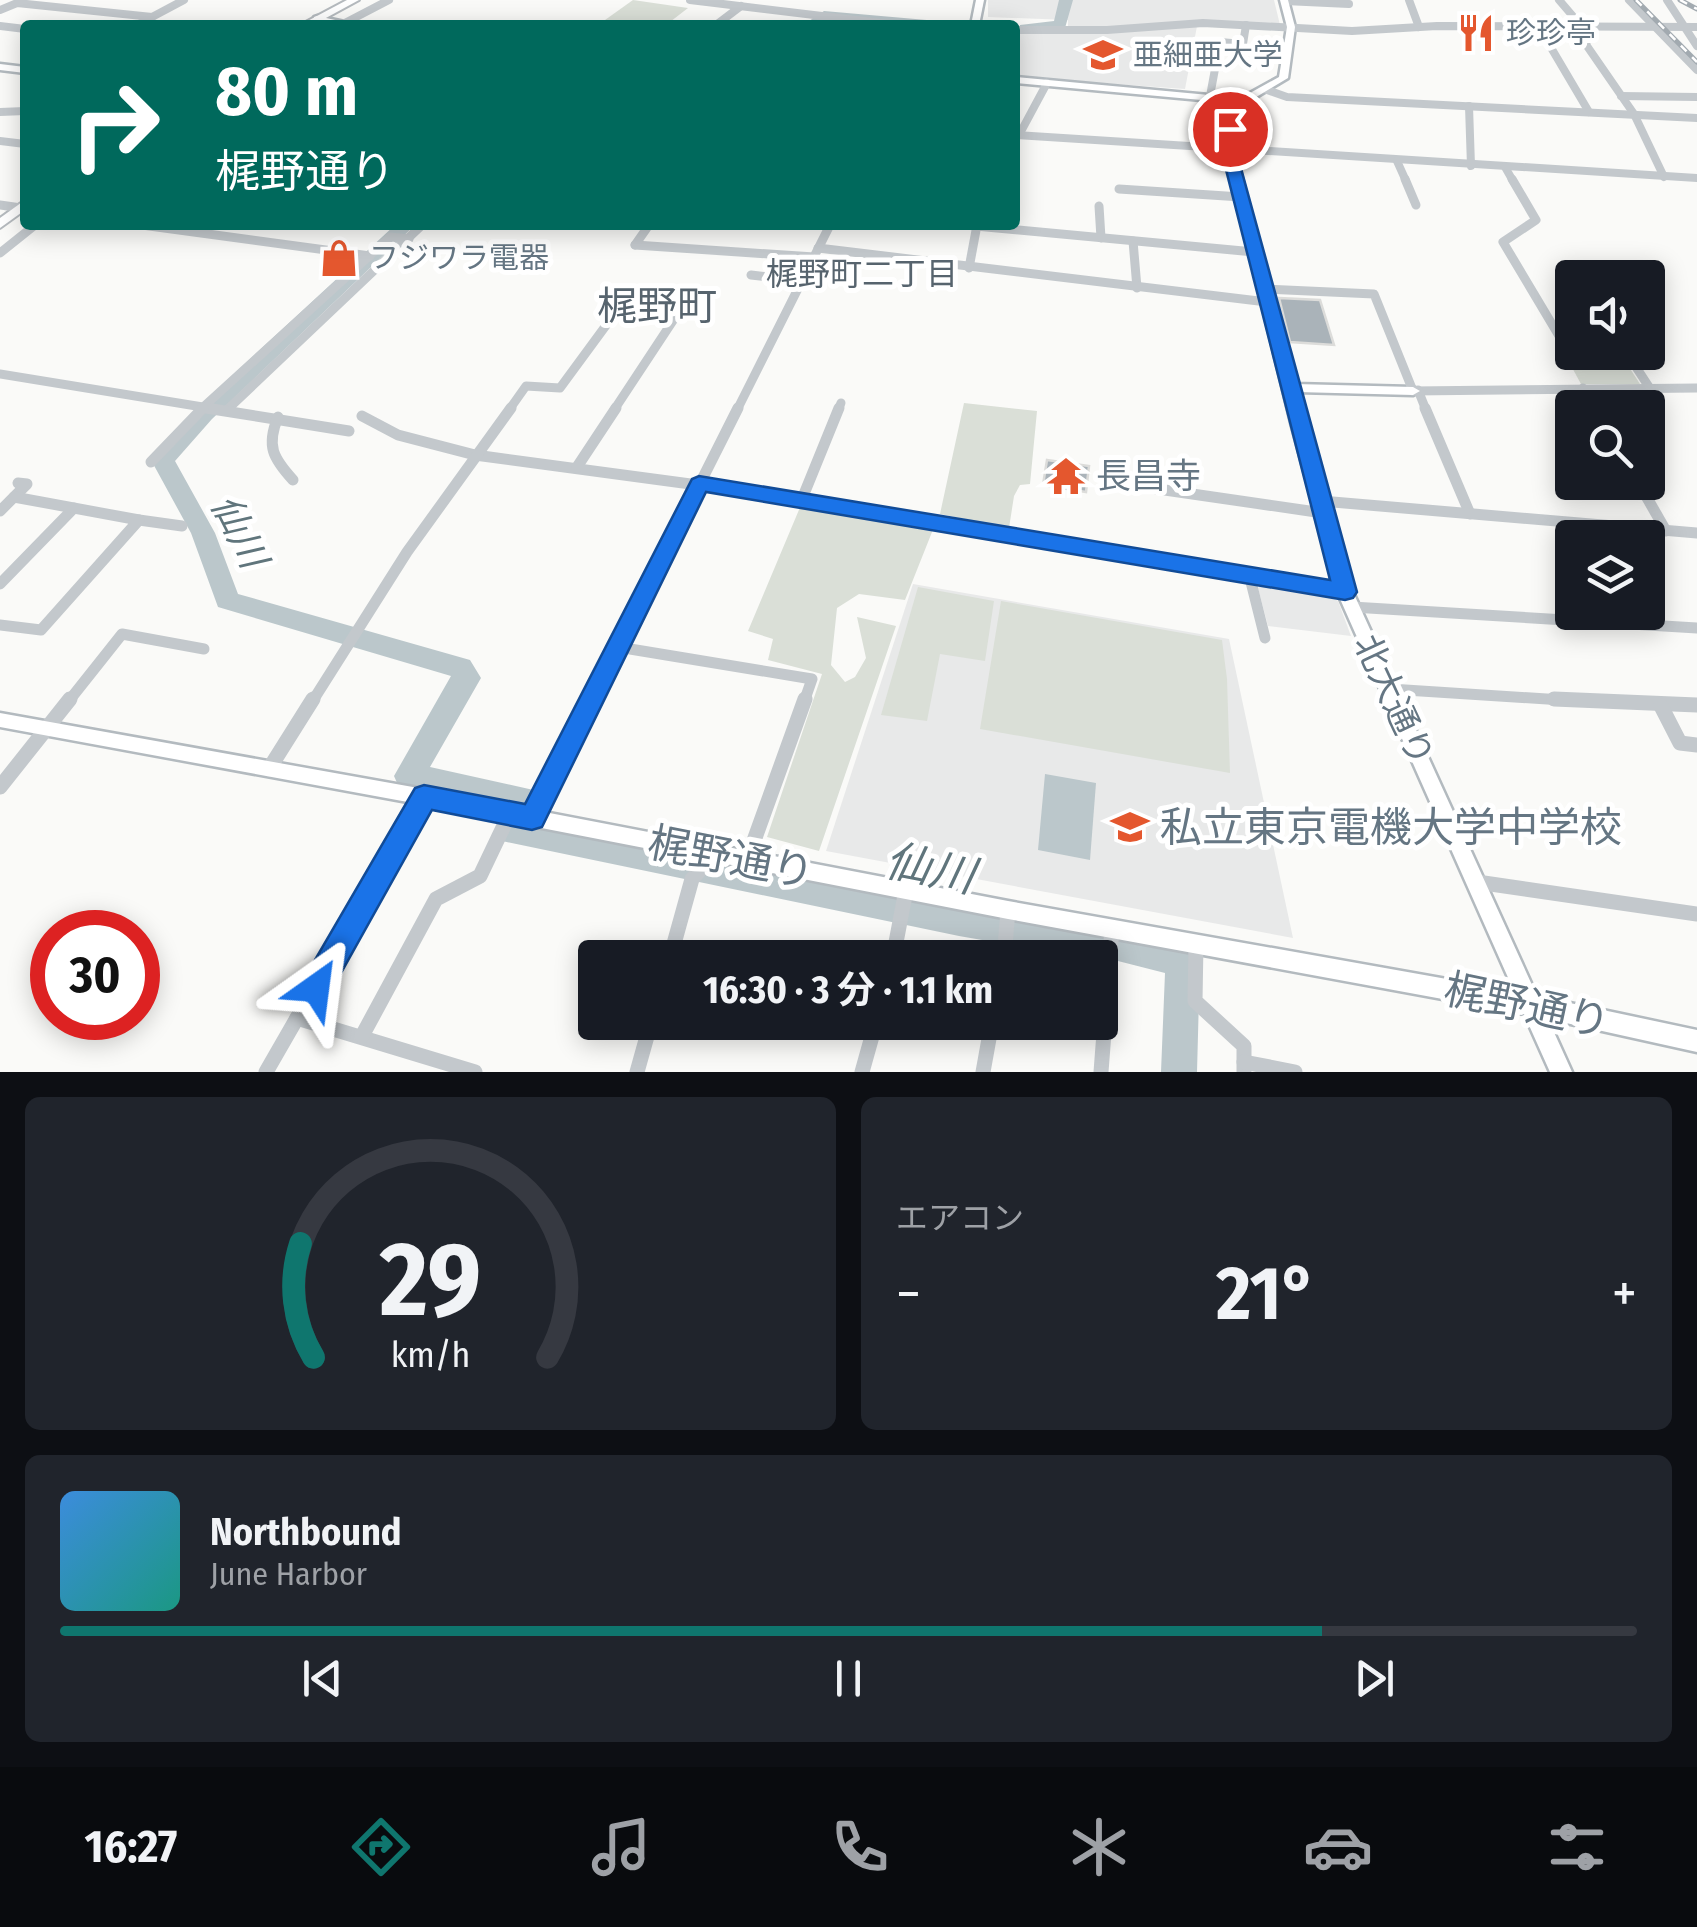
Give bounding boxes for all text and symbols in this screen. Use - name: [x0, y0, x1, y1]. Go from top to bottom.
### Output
- restaurant icon: 珍珍亭: [1455, 12, 1497, 54]
- place label: 珍珍亭: [1506, 15, 1596, 51]
- school or university icon: 亜細亜大学: [1082, 34, 1124, 76]
- place label: 亜細亜大学: [1133, 37, 1283, 73]
- text: 80 m: [215, 50, 358, 134]
- icon: right: [50, 60, 180, 190]
- pin: [1188, 87, 1273, 172]
- icon: arrive: [1203, 102, 1258, 157]
- text: 梶野通り: [215, 145, 395, 199]
- shop icon: フジワラ電器: [318, 237, 360, 279]
- place label: フジワラ電器: [369, 240, 549, 276]
- district label: 梶野町二丁目: [766, 255, 958, 293]
- map controls: [1555, 260, 1665, 630]
- button: sound: [1555, 260, 1665, 370]
- district label: 梶野町: [597, 283, 717, 331]
- button: search: [1555, 390, 1665, 500]
- temple icon: 長昌寺: [1045, 455, 1087, 497]
- place label: 長昌寺: [1096, 455, 1201, 497]
- water label: 仙川: [201, 487, 279, 579]
- button: layers: [1555, 520, 1665, 630]
- street label: 北大通り: [1345, 628, 1443, 772]
- place label: 私立東京電機大学中学校: [1160, 803, 1622, 853]
- school or university icon: 私立東京電機大学中学校: [1109, 806, 1151, 848]
- street label: 梶野通り: [644, 817, 818, 899]
- water label: 仙川: [880, 834, 983, 905]
- speed limit sign: 30: [30, 910, 160, 1040]
- position arrow: [264, 936, 368, 1040]
- street label: 梶野通り: [1439, 964, 1614, 1048]
- text: 16:30 · 3 分 · 1.1 km: [703, 967, 993, 1013]
- text: エアコン: [896, 1199, 1024, 1237]
- text: 29: [379, 1218, 481, 1343]
- text: 21°: [1216, 1249, 1317, 1339]
- text: −: [896, 1261, 921, 1327]
- text: +: [1612, 1261, 1637, 1327]
- text: km/h: [391, 1334, 470, 1376]
- text: Northbound: [210, 1509, 402, 1555]
- text: June Harbor: [210, 1555, 367, 1593]
- icon: previous: [295, 1651, 350, 1706]
- icon: pause: [821, 1651, 876, 1706]
- icon: next: [1347, 1651, 1402, 1706]
- icon: directions: [346, 1812, 416, 1882]
- icon: music: [586, 1812, 656, 1882]
- icon: phone: [825, 1812, 895, 1882]
- icon: climate: [1064, 1812, 1134, 1882]
- icon: car: [1303, 1812, 1373, 1882]
- icon: filters: [1542, 1812, 1612, 1882]
- text: 16:27: [85, 1820, 177, 1874]

